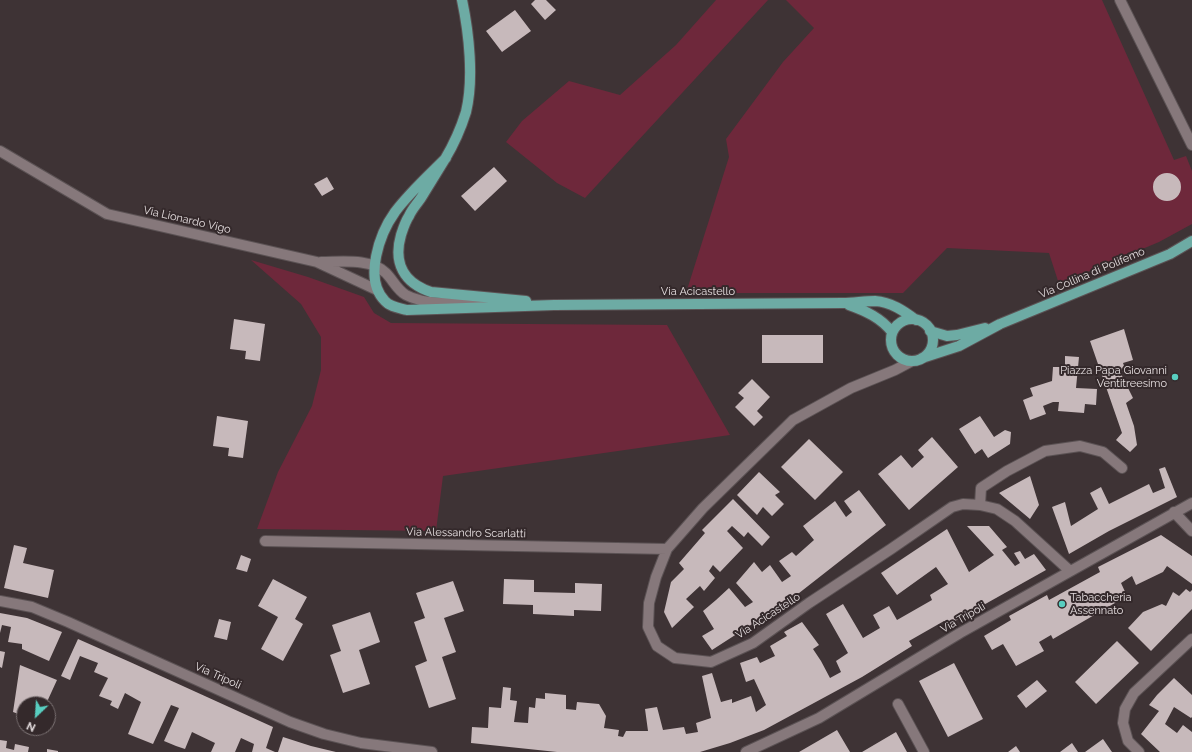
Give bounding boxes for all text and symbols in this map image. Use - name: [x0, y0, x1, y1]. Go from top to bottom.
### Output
- street label: Via Lionardo Vigo: [142, 203, 232, 237]
- street label: Via Collina di Polifemo: [1037, 245, 1147, 301]
- street label: Via Acicastello: [661, 285, 735, 299]
- place label: Piazza Papa Giovanni Ventitreesimo: [1060, 364, 1167, 390]
- marker: Piazza Papa Giovanni Ventitreesimo: [1170, 372, 1180, 382]
- street label: Via Alessandro Scarlatti: [406, 525, 526, 541]
- street label: Via Acicastello: [733, 590, 803, 642]
- place label: Tabaccheria Assennato: [1070, 591, 1131, 617]
- marker: Tabaccheria Assennato: [1057, 599, 1067, 609]
- street label: Via Tripoli: [938, 600, 988, 636]
- street label: Via Tripoli: [193, 660, 243, 692]
- north arrow: [16, 696, 56, 736]
- text: N: [25, 719, 38, 734]

